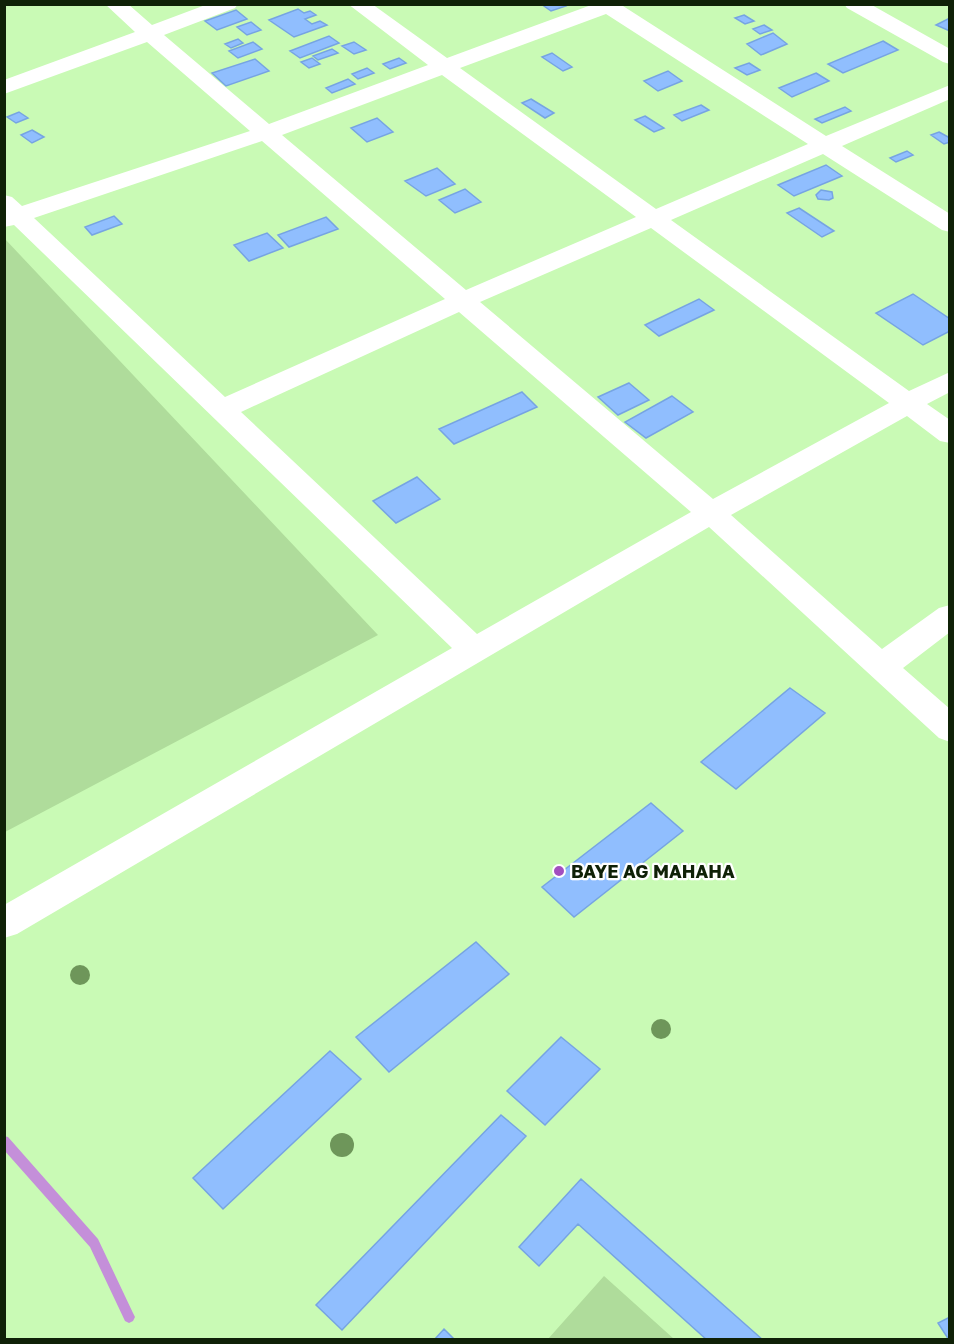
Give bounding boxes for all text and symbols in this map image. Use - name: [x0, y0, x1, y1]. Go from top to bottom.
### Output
- place label: BAYE AG MAHAHA: [571, 860, 735, 882]
- marker: BAYE AG MAHAHA: [552, 864, 566, 878]

